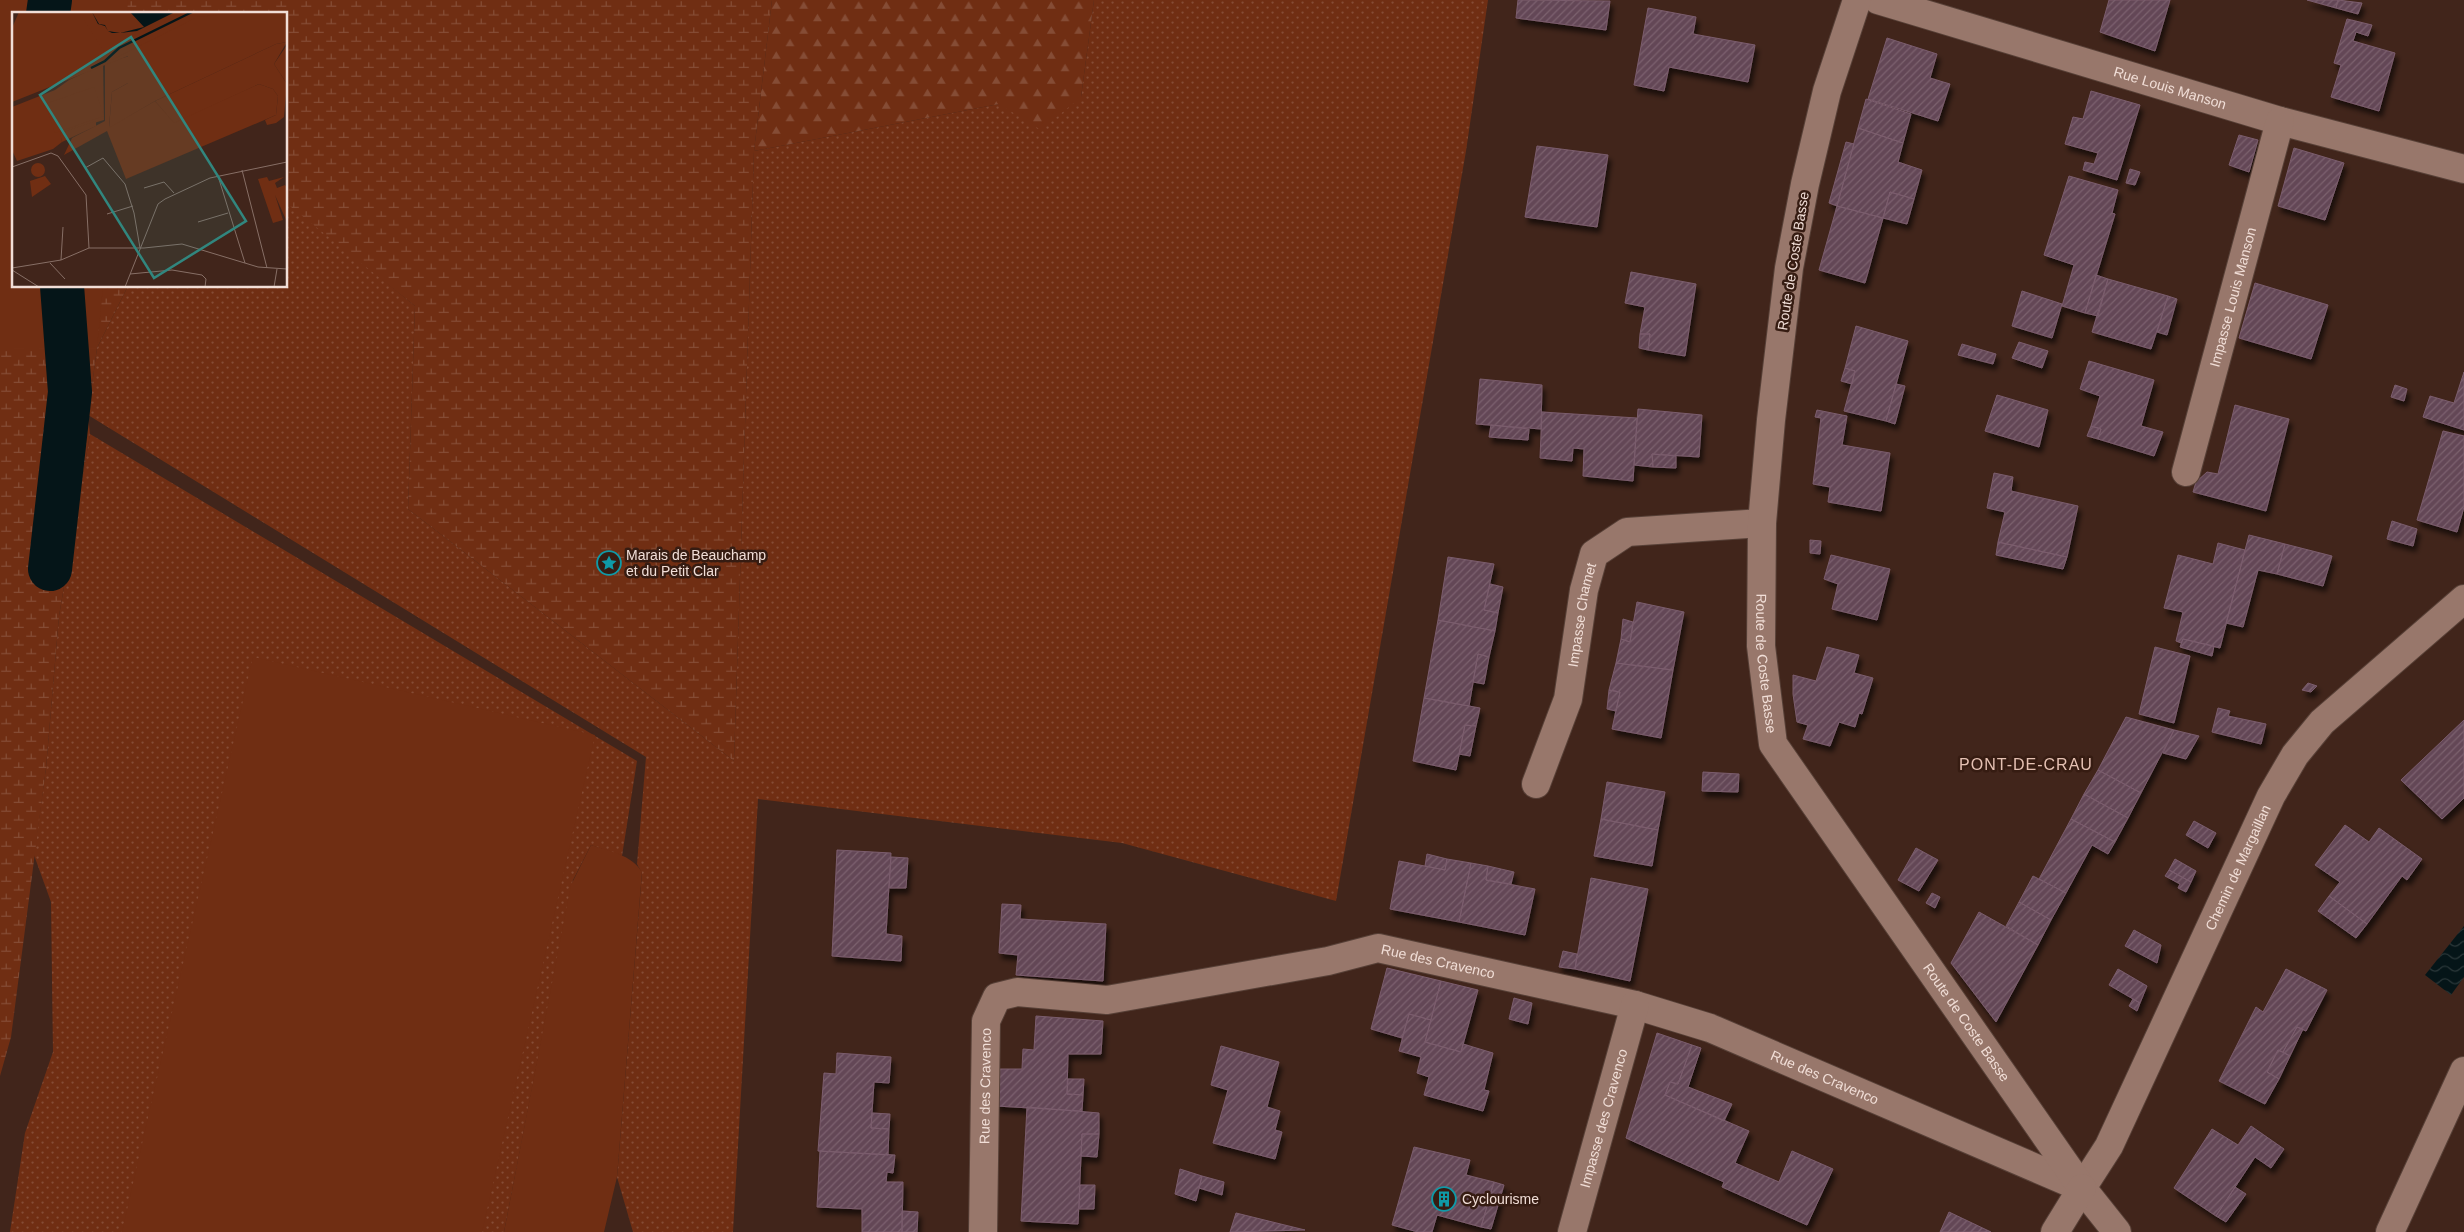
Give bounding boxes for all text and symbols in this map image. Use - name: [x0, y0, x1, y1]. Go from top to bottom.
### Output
- inset map: [12, 12, 288, 288]
- street label: Rue Louis Manson: [2112, 63, 2228, 112]
- street label: Route de Coste Basse: [1774, 190, 1812, 331]
- street label: Impasse Louis Manson: [2206, 225, 2259, 369]
- place label: Marais de Beauchamp et du Petit Clar: [626, 547, 766, 579]
- place icon: Marais de Beauchamp et du Petit Clar: [596, 550, 622, 576]
- street label: Impasse Chamet: [1565, 561, 1599, 668]
- street label: Route de Coste Basse: [1753, 593, 1780, 734]
- district label: PONT-DE-CRAU: [1959, 756, 2093, 773]
- street label: Chemin de Margaillan: [2202, 802, 2274, 933]
- street label: Rue des Cravenco: [1380, 941, 1497, 982]
- street label: Route de Coste Basse: [1920, 960, 2013, 1084]
- street label: Rue des Cravenco: [976, 1028, 994, 1144]
- street label: Impasse des Cravenco: [1577, 1047, 1630, 1189]
- street label: Rue des Cravenco: [1768, 1047, 1881, 1108]
- building icon: Cyclourisme: [1431, 1186, 1457, 1212]
- place label: Cyclourisme: [1462, 1191, 1539, 1207]

